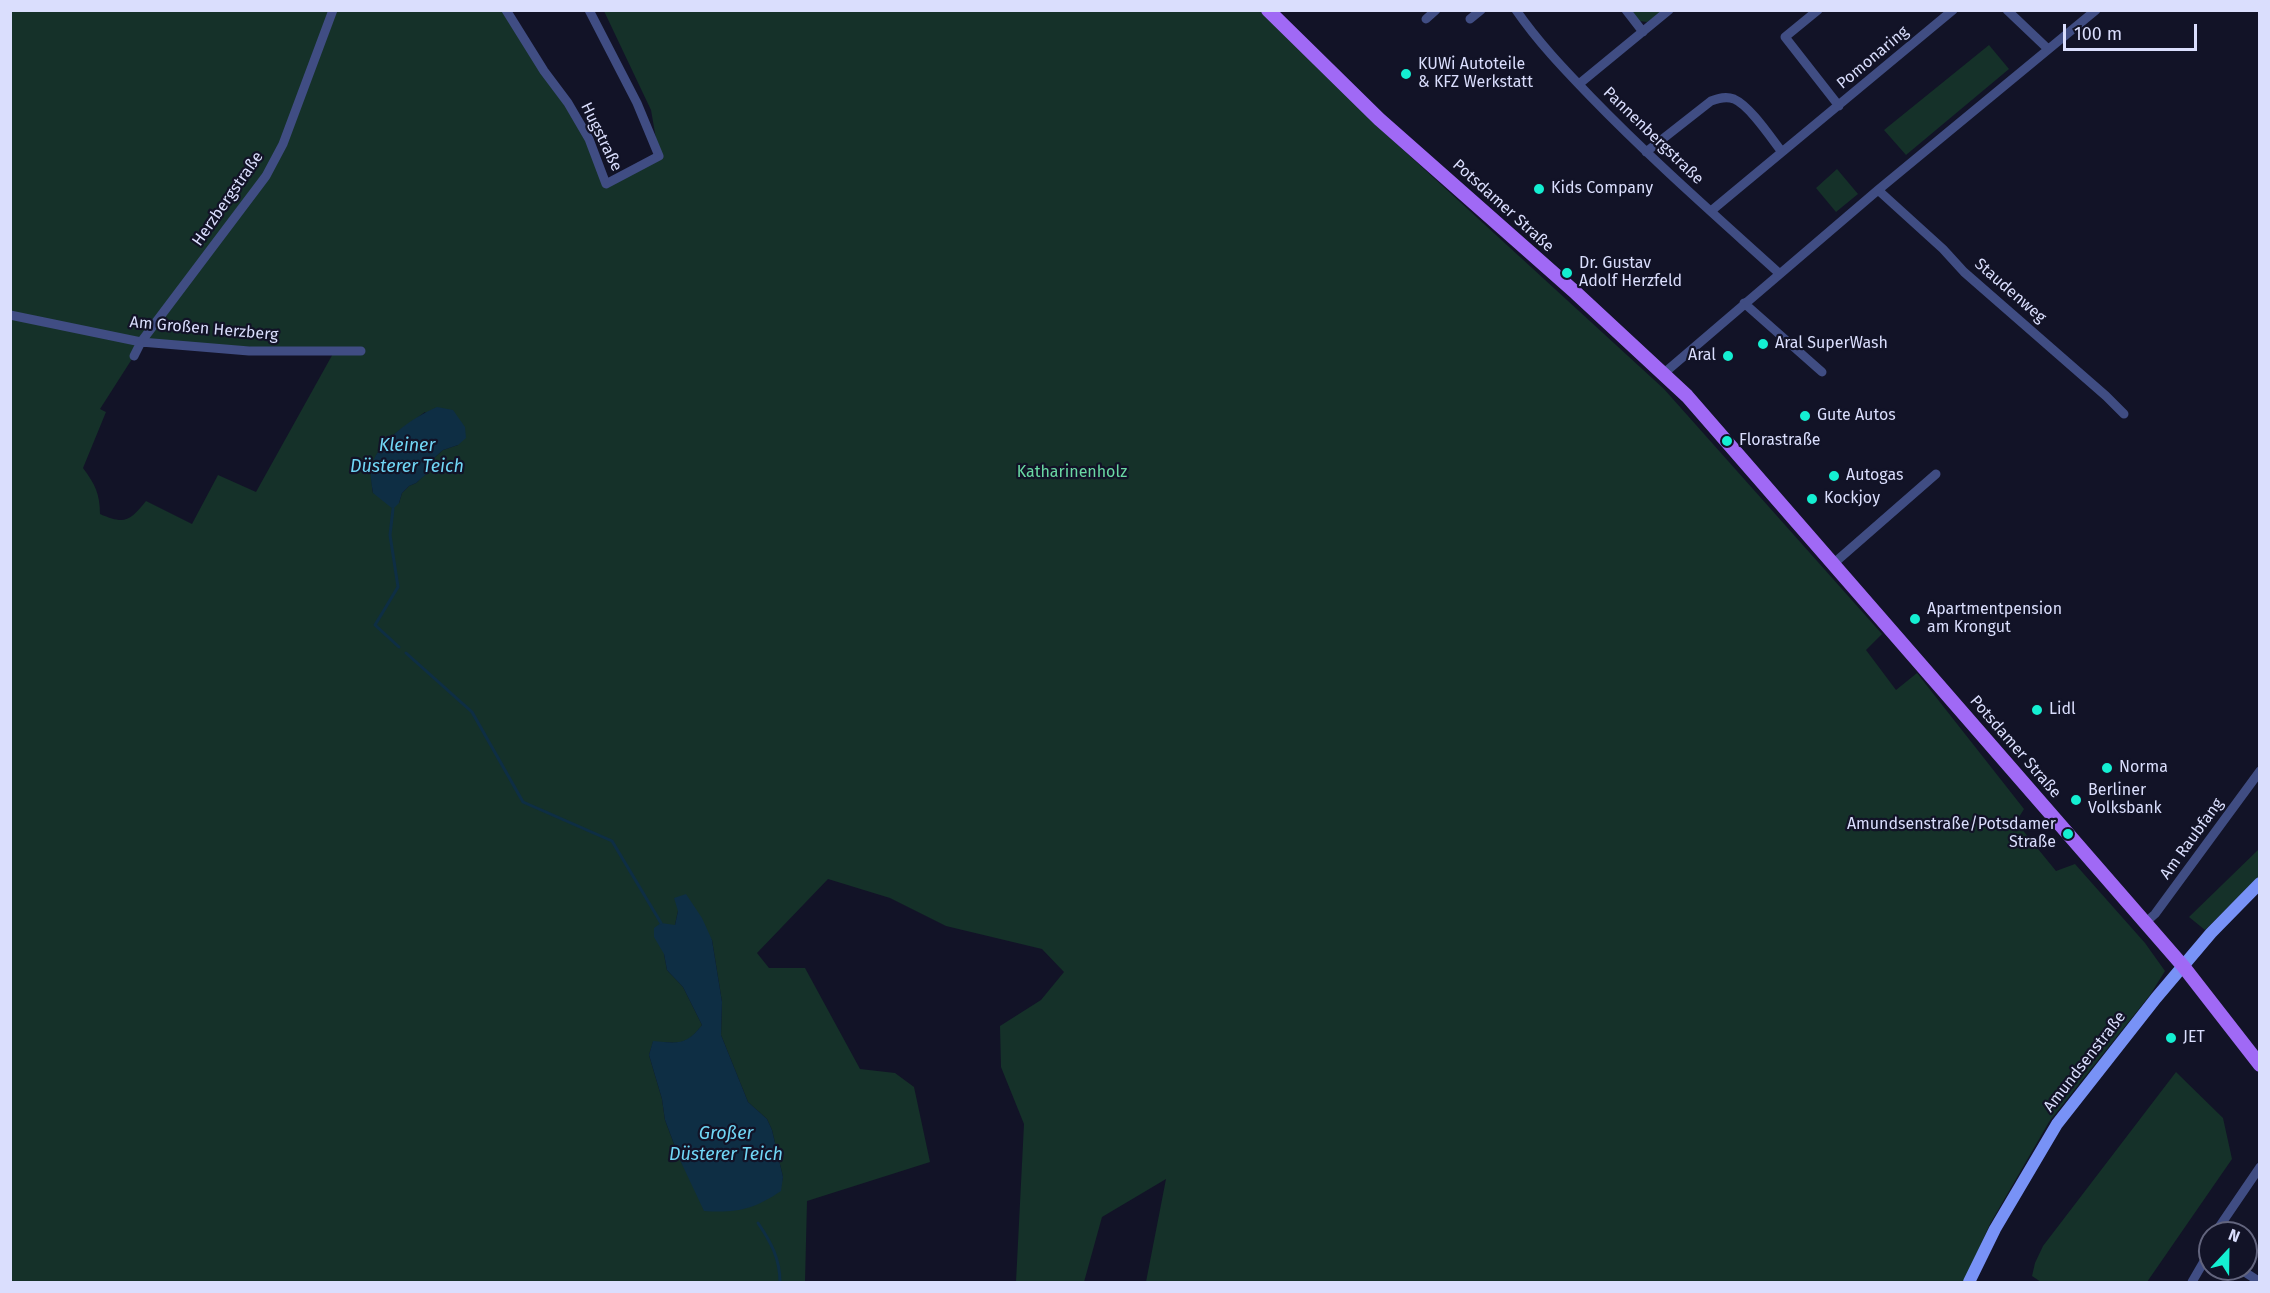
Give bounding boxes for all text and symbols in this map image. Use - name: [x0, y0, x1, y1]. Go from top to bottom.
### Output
- scale bar: [2066, 12, 2200, 50]
- street label: Pomonaring: [1833, 22, 1913, 94]
- text: 100 m: [2074, 23, 2122, 45]
- place label: KUWi Autoteile & KFZ Werkstatt: [1418, 55, 1533, 93]
- marker: KUWi Autoteile & KFZ Werkstatt: [1399, 67, 1413, 81]
- street label: Pannenbergstraße: [1599, 83, 1707, 189]
- street label: Hugstraße: [576, 99, 626, 175]
- street label: Herzbergstraße: [188, 148, 268, 250]
- street label: Potsdamer Straße: [1448, 156, 1558, 256]
- place label: Kids Company: [1551, 179, 1653, 199]
- marker: Kids Company: [1532, 182, 1546, 196]
- place label: Dr. Gustav Adolf Herzfeld: [1579, 254, 1682, 292]
- street label: Staudenweg: [1970, 255, 2050, 327]
- marker: Dr. Gustav Adolf Herzfeld: [1560, 266, 1574, 280]
- street label: Am Großen Herzberg: [129, 313, 279, 345]
- place label: Aral SuperWash: [1775, 334, 1888, 354]
- marker: Aral SuperWash: [1756, 337, 1770, 351]
- place label: Aral: [1688, 346, 1716, 366]
- marker: Aral: [1721, 349, 1735, 363]
- place label: Gute Autos: [1817, 406, 1896, 426]
- marker: Gute Autos: [1798, 409, 1812, 423]
- place label: Florastraße: [1739, 431, 1821, 451]
- marker: Florastraße: [1720, 434, 1734, 448]
- water label: Kleiner Düsterer Teich: [350, 435, 464, 478]
- park label: Katharinenholz: [1017, 463, 1127, 483]
- place label: Autogas: [1846, 466, 1903, 486]
- marker: Autogas: [1827, 469, 1841, 483]
- place label: Kockjoy: [1824, 489, 1880, 509]
- marker: Kockjoy: [1805, 492, 1819, 506]
- place label: Apartmentpension am Krongut: [1927, 600, 2062, 638]
- marker: Apartmentpension am Krongut: [1908, 612, 1922, 626]
- street label: Potsdamer Straße: [1965, 692, 2065, 802]
- place label: Lidl: [2049, 700, 2076, 720]
- marker: Lidl: [2030, 703, 2044, 717]
- place label: Norma: [2119, 758, 2168, 778]
- marker: Norma: [2100, 761, 2114, 775]
- place label: Berliner Volksbank: [2088, 781, 2162, 819]
- marker: Berliner Volksbank: [2069, 793, 2083, 807]
- street label: Am Raubfang: [2156, 795, 2228, 883]
- place label: Amundsenstraße/Potsdamer Straße: [1847, 815, 2056, 853]
- marker: Amundsenstraße/Potsdamer Straße: [2061, 827, 2075, 841]
- street label: Amundsenstraße: [2040, 1008, 2130, 1116]
- place label: JET: [2183, 1028, 2205, 1048]
- marker: JET: [2164, 1031, 2178, 1045]
- water label: Großer Düsterer Teich: [669, 1123, 783, 1166]
- north arrow: [2198, 1221, 2258, 1281]
- text: N: [2226, 1225, 2243, 1246]

